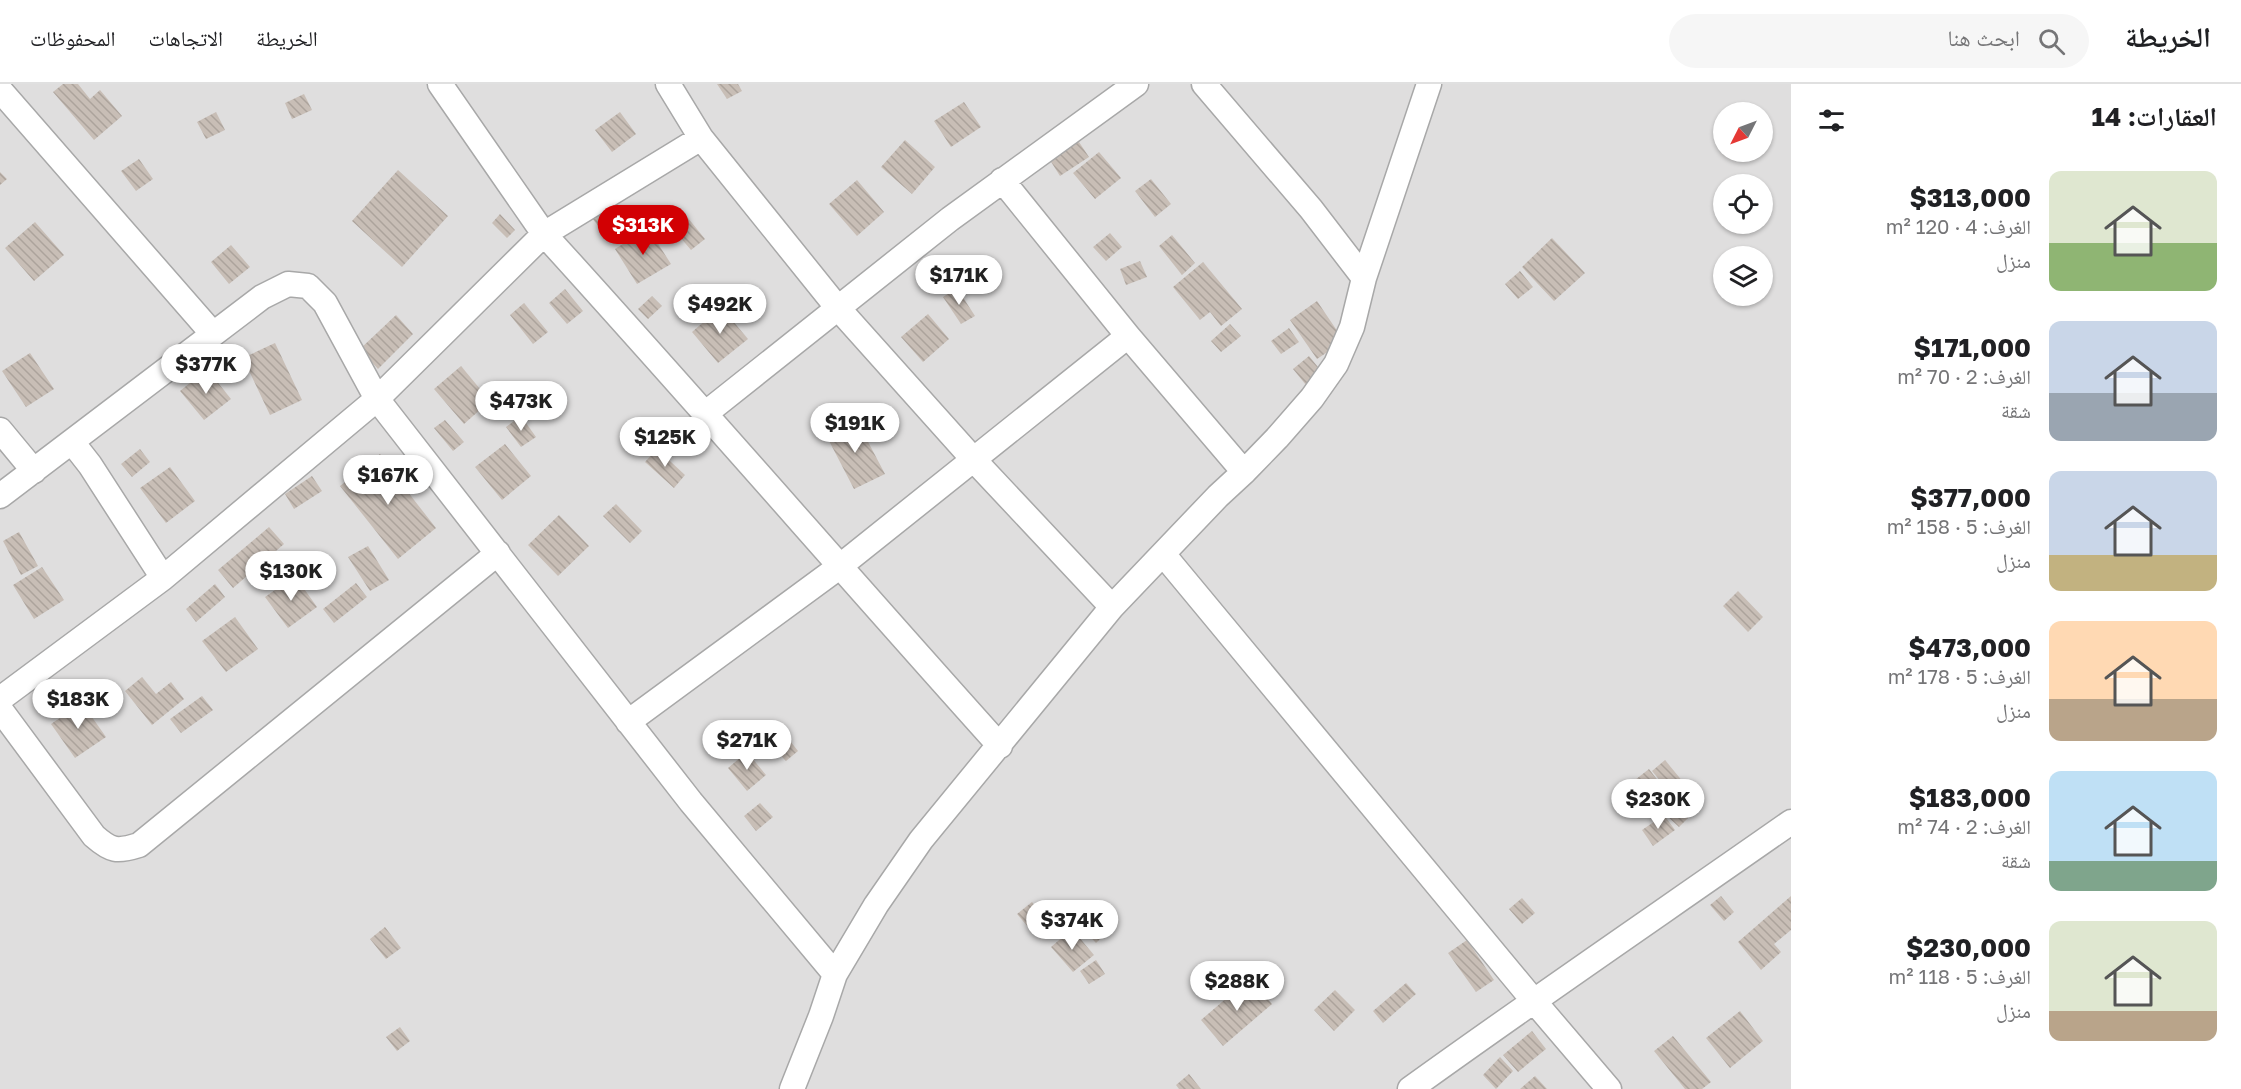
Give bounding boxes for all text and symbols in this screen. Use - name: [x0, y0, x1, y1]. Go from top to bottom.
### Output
- search box: [1669, 14, 2089, 68]
- text: الخريطة: [2125, 20, 2211, 53]
- text: ابحث هنا: [1948, 24, 2020, 51]
- text: المحفوظات: [30, 25, 115, 51]
- text: الاتجاهات: [148, 25, 223, 51]
- text: الخريطة: [256, 25, 318, 51]
- icon: search: [2035, 25, 2068, 58]
- text: العقارات: 14: [2092, 101, 2217, 132]
- north arrow: [1713, 102, 1773, 162]
- map controls: [1713, 102, 1773, 306]
- icon: filters: [1815, 104, 1848, 137]
- button: locate: [1713, 174, 1773, 234]
- text: $313,000: [1909, 182, 2031, 213]
- icon: home: [2097, 195, 2169, 267]
- pin: $313K: [601, 205, 685, 256]
- text: $313K: [612, 212, 674, 236]
- text: الغرف: 4 · 120 m²: [1886, 214, 2031, 238]
- button: layers: [1713, 246, 1773, 306]
- text: منزل: [1996, 248, 2031, 272]
- pin: $171K: [917, 255, 1001, 306]
- text: $171K: [929, 262, 989, 286]
- pin: $492K: [678, 284, 762, 335]
- text: $492K: [687, 291, 753, 315]
- text: $171,000: [1914, 332, 2031, 363]
- pin: $377K: [164, 344, 248, 395]
- icon: home: [2097, 345, 2169, 417]
- text: $377K: [175, 351, 237, 375]
- text: الغرف: 2 · 70 m²: [1897, 364, 2031, 388]
- pin: $473K: [479, 381, 563, 432]
- text: $473K: [489, 388, 553, 412]
- text: شقة: [2001, 398, 2031, 422]
- pin: $191K: [813, 403, 897, 454]
- text: $191K: [824, 410, 886, 434]
- pin: $125K: [623, 417, 707, 468]
- text: $125K: [634, 424, 696, 448]
- pin: $167K: [346, 455, 430, 506]
- text: $167K: [357, 462, 419, 486]
- text: $377,000: [1910, 482, 2031, 513]
- icon: home: [2097, 495, 2169, 567]
- text: الغرف: 5 · 158 m²: [1887, 514, 2031, 538]
- text: منزل: [1996, 548, 2031, 572]
- pin: $130K: [249, 551, 333, 602]
- text: $130K: [259, 558, 323, 582]
- text: $473,000: [1908, 632, 2031, 663]
- icon: home: [2097, 645, 2169, 717]
- text: الغرف: 5 · 178 m²: [1888, 664, 2031, 688]
- pin: $183K: [36, 679, 120, 730]
- text: $183K: [46, 686, 110, 710]
- text: منزل: [1996, 698, 2031, 722]
- pin: $271K: [705, 720, 789, 771]
- text: $271K: [716, 727, 778, 751]
- pin: $230K: [1616, 779, 1700, 830]
- text: $183,000: [1909, 782, 2031, 813]
- text: $230K: [1625, 786, 1691, 810]
- icon: home: [2097, 795, 2169, 867]
- text: الغرف: 2 · 74 m²: [1897, 814, 2031, 838]
- text: شقة: [2001, 848, 2031, 872]
- pin: $374K: [1030, 900, 1114, 951]
- text: $374K: [1040, 907, 1104, 931]
- text: $230,000: [1906, 932, 2031, 963]
- icon: home: [2097, 945, 2169, 1017]
- pin: $288K: [1195, 961, 1279, 1012]
- text: الغرف: 5 · 118 m²: [1889, 964, 2031, 988]
- text: $288K: [1204, 968, 1270, 992]
- text: منزل: [1996, 998, 2031, 1022]

